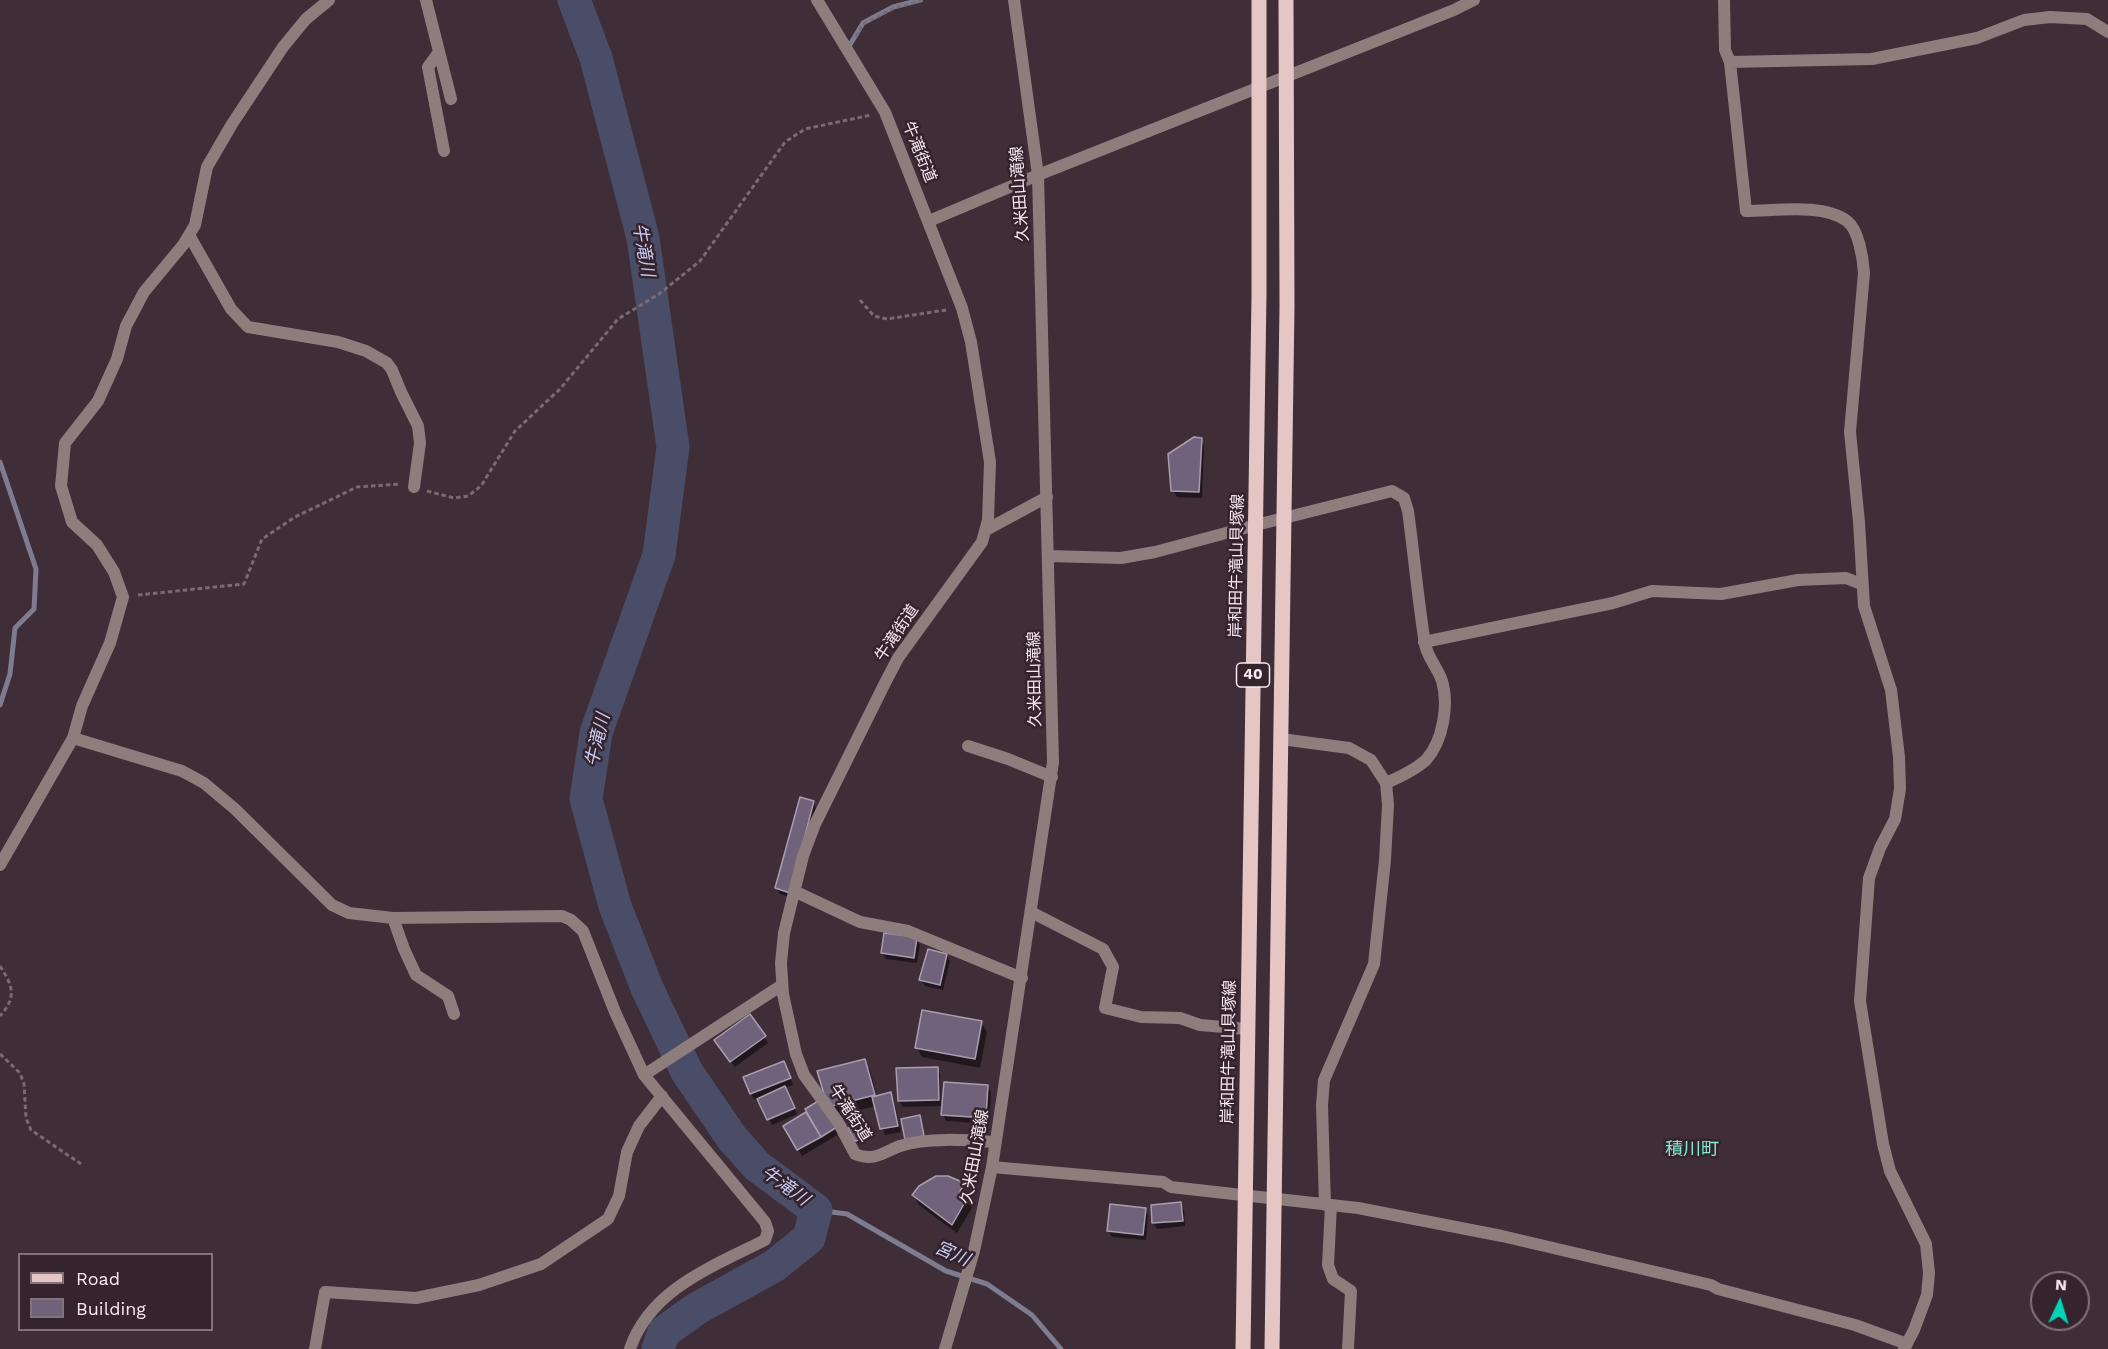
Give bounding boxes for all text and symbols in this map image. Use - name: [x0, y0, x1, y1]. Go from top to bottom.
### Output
- street label: 牛滝街道: [898, 119, 940, 185]
- street label: 久米田山滝線: [1007, 145, 1033, 243]
- water label: 牛滝川: [628, 222, 658, 278]
- street label: 岸和田牛滝山貝塚線: [1226, 494, 1248, 638]
- street label: 牛滝街道: [871, 601, 923, 665]
- street label: 久米田山滝線: [1025, 631, 1045, 727]
- road number: 40: [1236, 663, 1270, 687]
- water label: 牛滝川: [581, 711, 615, 769]
- street label: 岸和田牛滝山貝塚線: [1218, 980, 1240, 1124]
- street label: 牛滝街道: [825, 1081, 875, 1145]
- street label: 久米田山滝線: [957, 1108, 993, 1206]
- district label: 積川町: [1665, 1139, 1719, 1161]
- water label: 牛滝川: [757, 1161, 813, 1211]
- water label: 宮川: [931, 1237, 973, 1271]
- legend: [18, 1253, 213, 1331]
- text: Road: [76, 1268, 120, 1289]
- north arrow: [2030, 1271, 2090, 1331]
- text: N: [2055, 1275, 2068, 1294]
- text: Building: [76, 1298, 146, 1319]

